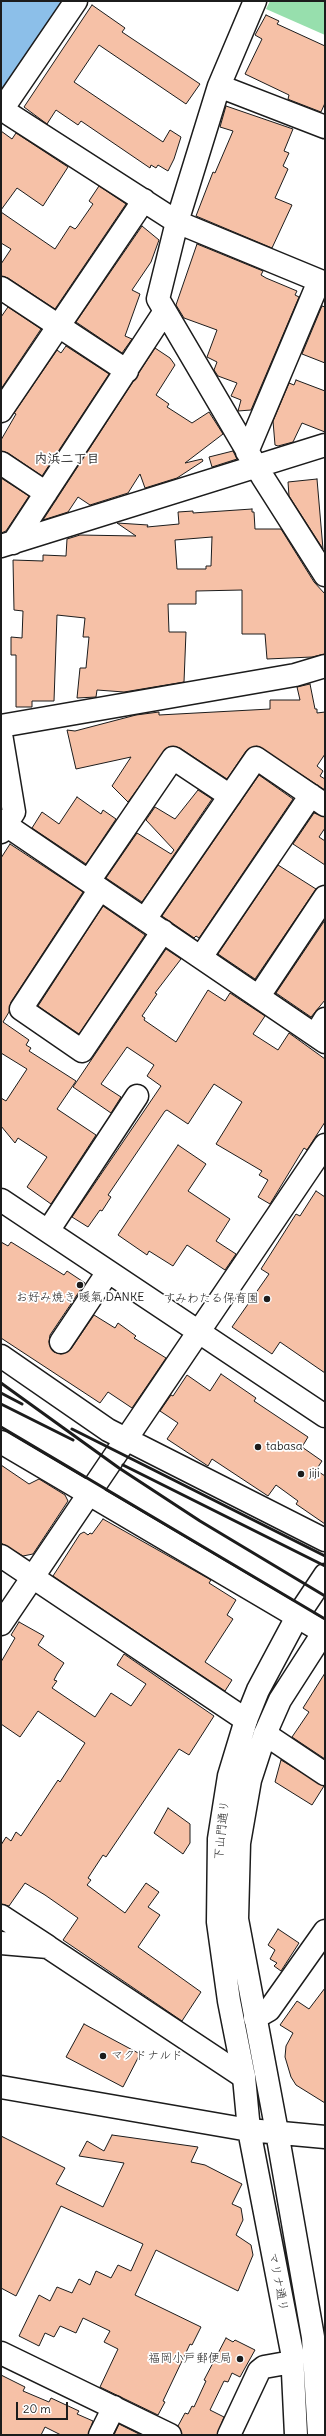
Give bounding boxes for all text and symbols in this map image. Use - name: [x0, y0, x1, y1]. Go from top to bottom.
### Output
- district label: 内浜二丁目: [35, 451, 99, 467]
- marker: お好み焼き 暖氣 DANKE: [75, 1280, 85, 1290]
- place label: お好み焼き 暖氣 DANKE: [16, 1291, 144, 1305]
- place label: すみわたる保育園: [163, 1292, 259, 1306]
- marker: すみわたる保育園: [262, 1294, 272, 1304]
- place label: tabasa: [266, 1440, 303, 1454]
- marker: tabasa: [253, 1442, 263, 1452]
- place label: jiji: [309, 1467, 320, 1481]
- marker: jiji: [296, 1469, 306, 1479]
- street label: 下山門通り: [212, 1799, 232, 1861]
- place label: マクドナルド: [111, 2049, 183, 2063]
- marker: マクドナルド: [98, 2051, 108, 2061]
- street label: マリナ通り: [265, 2251, 291, 2313]
- place label: 福岡小戸郵便局: [148, 2352, 232, 2366]
- marker: 福岡小戸郵便局: [235, 2354, 245, 2364]
- scale bar: [18, 2394, 70, 2420]
- text: 20 m: [23, 2401, 51, 2416]

